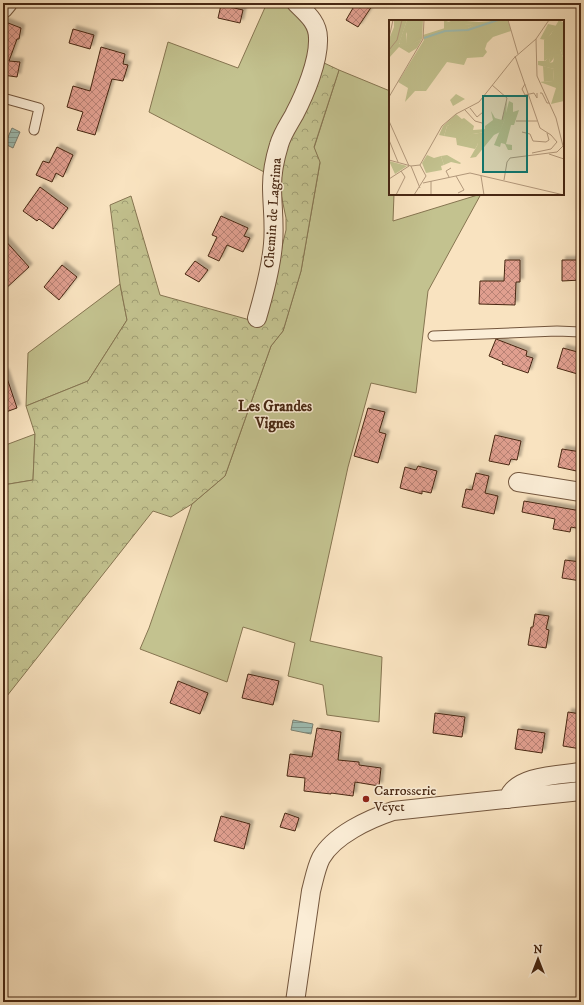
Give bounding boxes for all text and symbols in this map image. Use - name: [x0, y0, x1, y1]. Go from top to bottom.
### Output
- inset map: [389, 20, 564, 195]
- street label: Chemin de Lagrima: [260, 157, 286, 269]
- district label: Les Grandes Vignes: [238, 397, 312, 433]
- place label: Carrosserie Veyet: [373, 782, 436, 816]
- marker: Carrosserie Veyet: [361, 794, 371, 804]
- north arrow: [518, 939, 558, 979]
- text: N: [533, 943, 543, 957]

